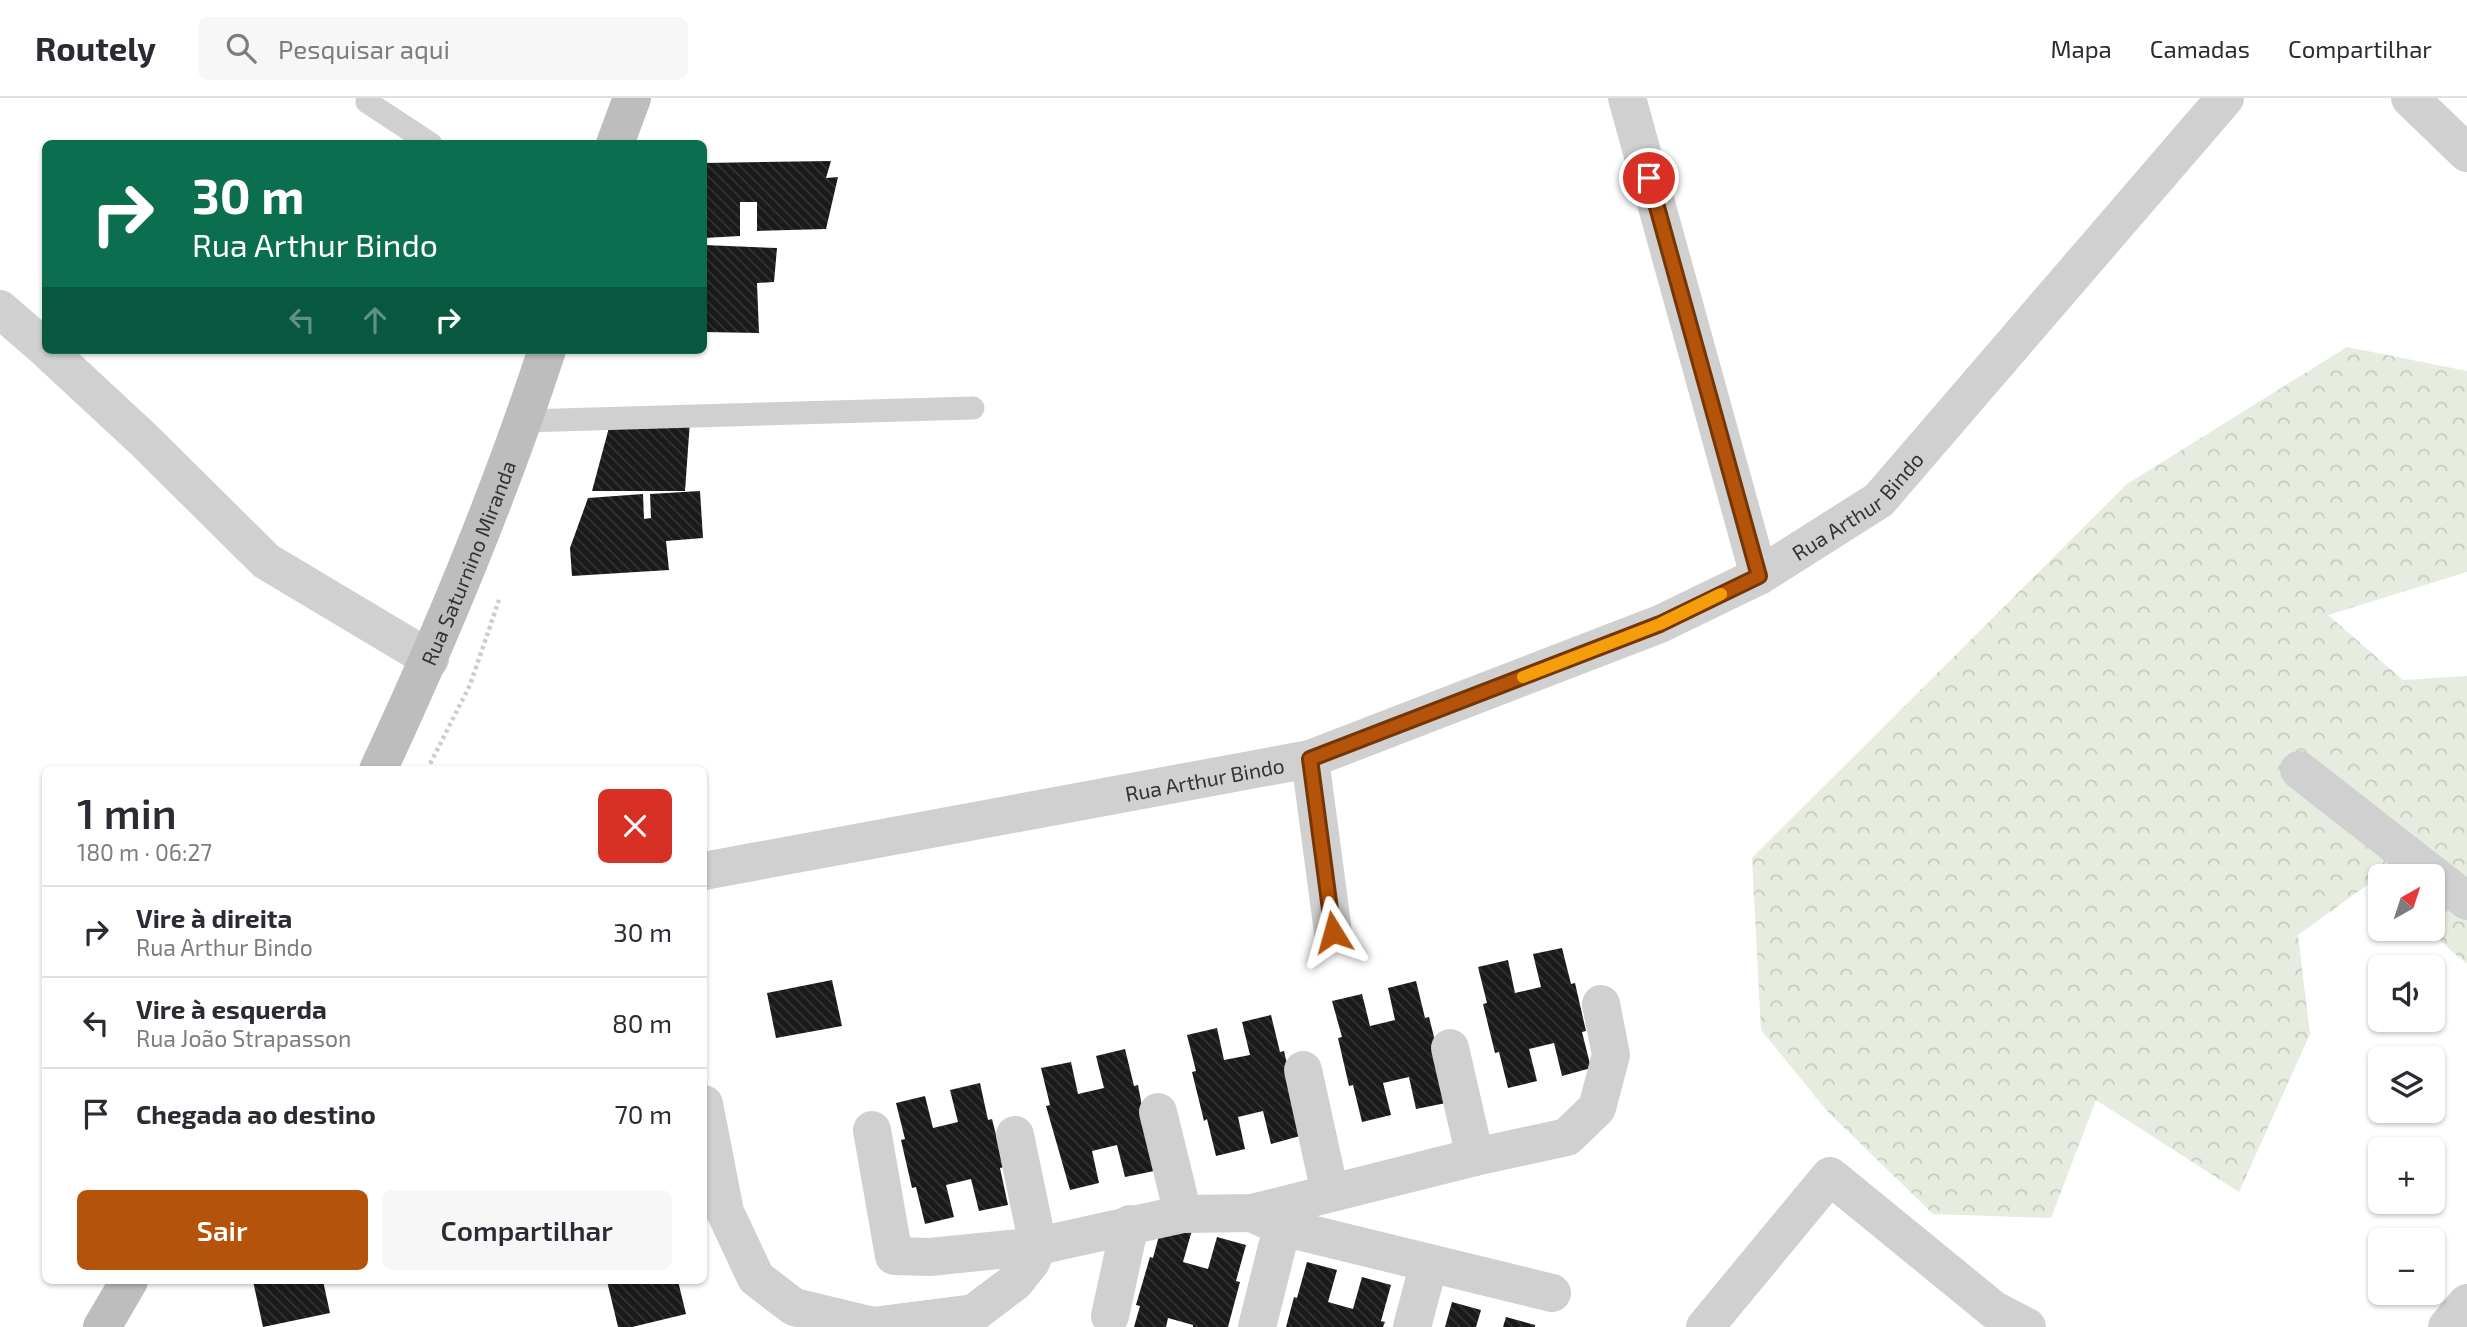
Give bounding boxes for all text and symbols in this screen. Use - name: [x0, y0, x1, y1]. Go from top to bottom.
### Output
- search box: [198, 17, 688, 80]
- text: Routely: [35, 28, 156, 68]
- icon: search: [222, 29, 260, 67]
- text: Pesquisar aqui: [278, 33, 450, 64]
- text: Mapa: [2050, 34, 2112, 63]
- text: Camadas: [2150, 34, 2250, 63]
- text: Compartilhar: [2288, 34, 2432, 63]
- pin: [1619, 148, 1679, 208]
- icon: arrive: [1630, 159, 1668, 197]
- text: 30 m: [192, 165, 304, 224]
- icon: right: [77, 168, 168, 259]
- text: Rua Arthur Bindo: [192, 225, 438, 263]
- icon: left: [283, 301, 321, 339]
- icon: ahead: [356, 301, 394, 339]
- icon: right: [429, 301, 467, 339]
- street label: Rua Arthur Bindo: [1787, 446, 1928, 565]
- street label: Rua Saturnino Miranda: [415, 457, 520, 669]
- street label: Rua Arthur Bindo: [1123, 752, 1286, 805]
- text: 1 min: [77, 787, 177, 837]
- button: close: [598, 789, 672, 863]
- text: 180 m · 06:27: [77, 838, 212, 866]
- north arrow: [2368, 864, 2445, 942]
- map controls: [2368, 864, 2445, 1305]
- position arrow: [1296, 895, 1370, 969]
- text: Vire à direita: [136, 902, 292, 933]
- icon: right: [77, 913, 115, 951]
- text: 30 m: [613, 916, 672, 947]
- text: Rua Arthur Bindo: [136, 933, 313, 961]
- button: sound: [2368, 955, 2445, 1032]
- text: Vire à esquerda: [136, 993, 327, 1024]
- icon: left: [77, 1004, 115, 1042]
- text: 80 m: [612, 1007, 672, 1038]
- text: Rua João Strapasson: [136, 1024, 351, 1052]
- button: layers: [2368, 1046, 2445, 1123]
- icon: arrive: [77, 1095, 115, 1133]
- text: Chegada ao destino: [136, 1098, 376, 1129]
- text: 70 m: [614, 1098, 672, 1129]
- button: +: [2368, 1137, 2445, 1214]
- button: Sair: [77, 1190, 368, 1270]
- button: Compartilhar: [382, 1190, 672, 1270]
- button: −: [2368, 1228, 2445, 1305]

